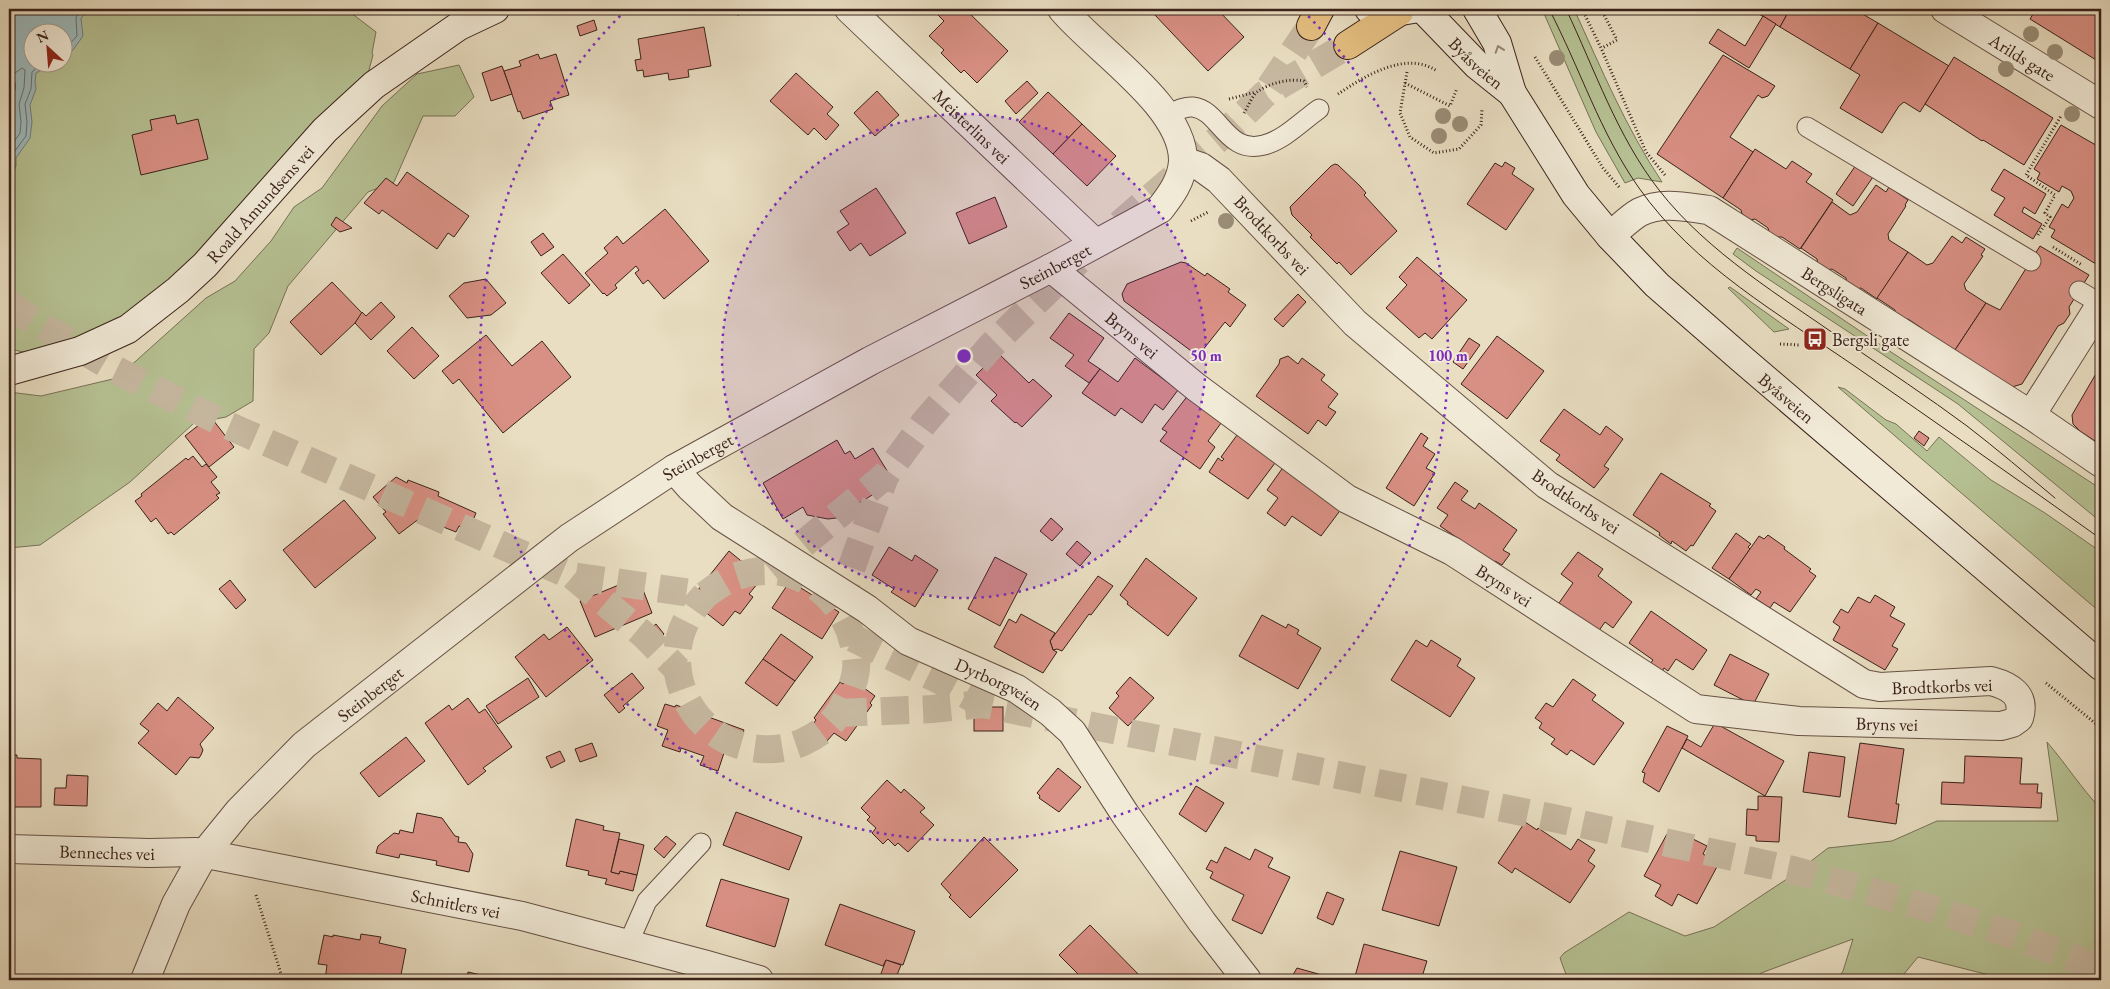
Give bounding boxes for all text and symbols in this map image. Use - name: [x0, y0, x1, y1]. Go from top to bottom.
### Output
- north arrow: [22, 22, 72, 72]
- text: N: [33, 25, 52, 47]
- street label: Arilds gate: [1984, 27, 2060, 86]
- street label: Byåsveien: [1444, 32, 1509, 94]
- one-way arrow: [1495, 46, 1505, 54]
- street label: Meisterlins vei: [929, 84, 1016, 169]
- street label: Roald Amundsens vei: [201, 139, 319, 268]
- street label: Brodtkorbs vei: [1229, 190, 1315, 280]
- street label: Steinberget: [1015, 237, 1095, 294]
- street label: Bergsligata: [1798, 261, 1873, 320]
- street label: Bryns vei: [1101, 306, 1164, 364]
- bus stop icon: Bergsli gate: [1802, 326, 1828, 352]
- place label: Bergsli gate: [1832, 328, 1909, 351]
- text: 50 m: [1190, 346, 1222, 365]
- text: 100 m: [1428, 346, 1468, 365]
- centre of rings: [955, 347, 973, 365]
- street label: Byåsveien: [1754, 367, 1820, 428]
- street label: Steinberget: [657, 427, 737, 485]
- street label: Brodtkorbs vei: [1528, 463, 1625, 539]
- street label: Bryns vei: [1472, 558, 1537, 612]
- street label: Dyrborgveien: [952, 652, 1048, 715]
- street label: Steinberget: [332, 660, 408, 727]
- street label: Brodtkorbs vei: [1891, 673, 1994, 699]
- street label: Bryns vei: [1855, 711, 1919, 735]
- street label: Benneches vei: [59, 839, 155, 865]
- street label: Schnitlers vei: [409, 883, 503, 923]

